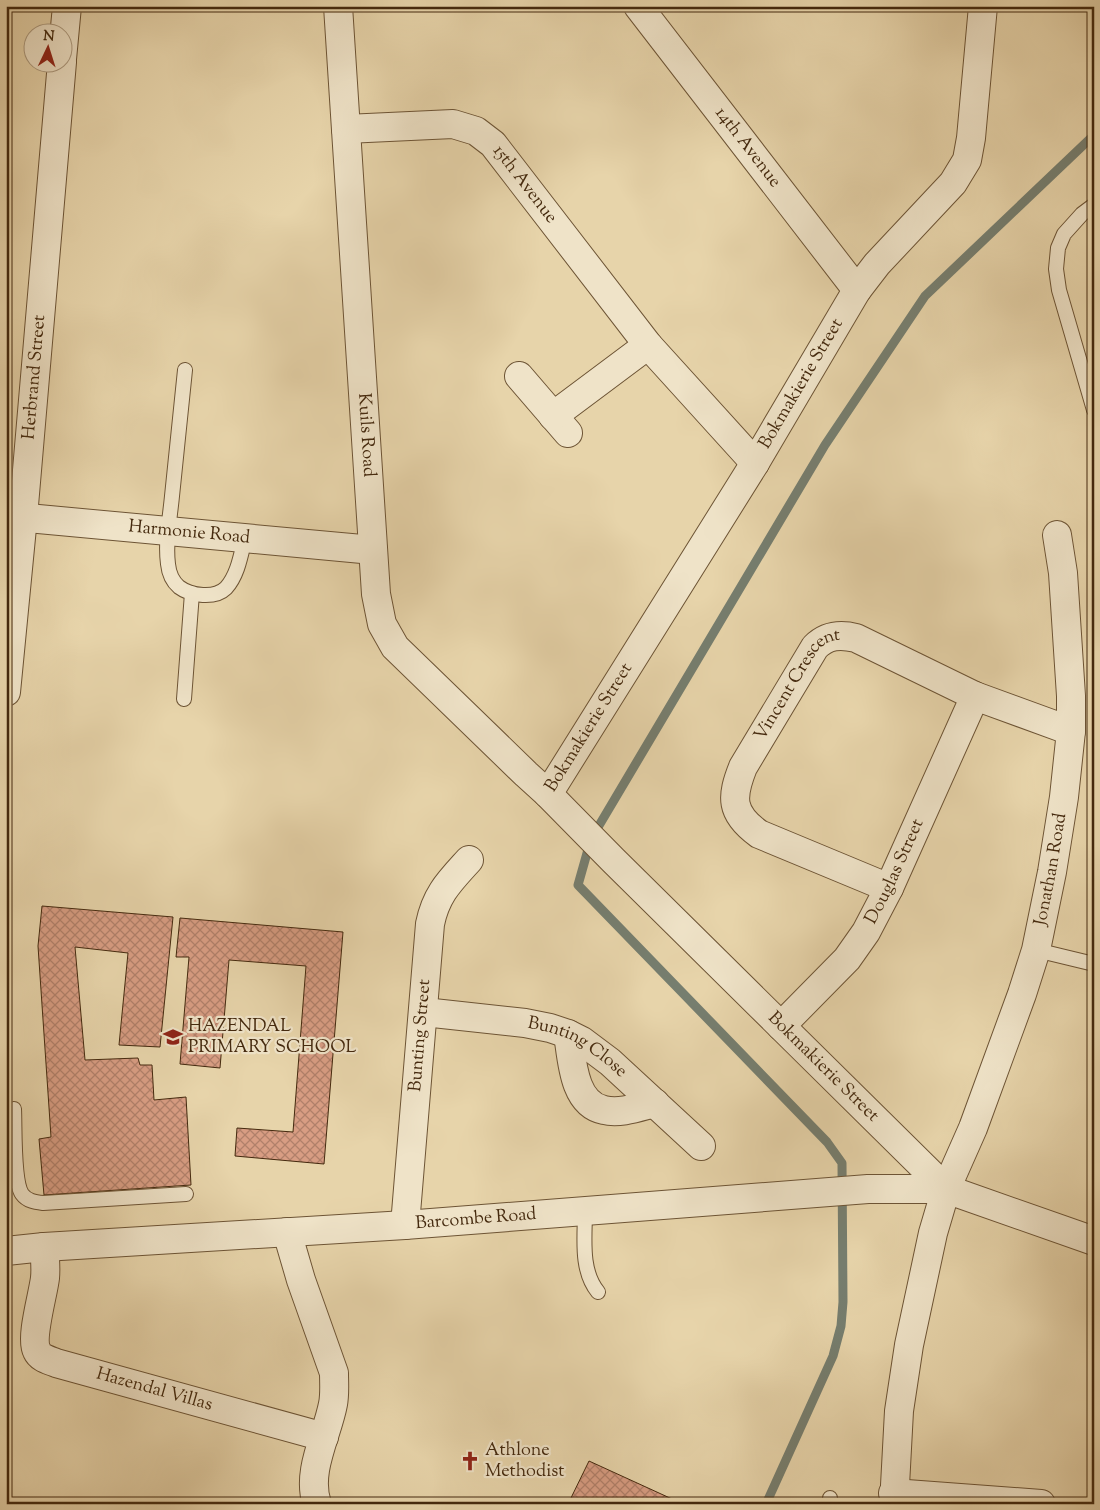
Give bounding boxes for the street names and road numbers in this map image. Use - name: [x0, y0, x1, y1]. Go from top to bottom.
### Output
- street label: 14th Avenue: [708, 102, 787, 194]
- street label: 15th Avenue: [486, 140, 563, 230]
- street label: Herbrand Street: [17, 314, 53, 441]
- street label: Bokmakierie Street: [753, 314, 850, 454]
- street label: Kuils Road: [350, 392, 381, 478]
- street label: Harmonie Road: [127, 514, 251, 552]
- street label: Vincent Crescent: [748, 623, 841, 746]
- street label: Bokmakierie Street: [539, 658, 640, 797]
- street label: Jonathan Road: [1028, 811, 1074, 929]
- street label: Douglas Street: [859, 815, 931, 929]
- street label: Bunting Street: [403, 978, 438, 1093]
- street label: Bokmakierie Street: [761, 1006, 885, 1129]
- street label: Bunting Close: [525, 1011, 633, 1084]
- street label: Barcombe Road: [414, 1202, 537, 1237]
- street label: Hazendal Villas: [93, 1362, 215, 1419]

